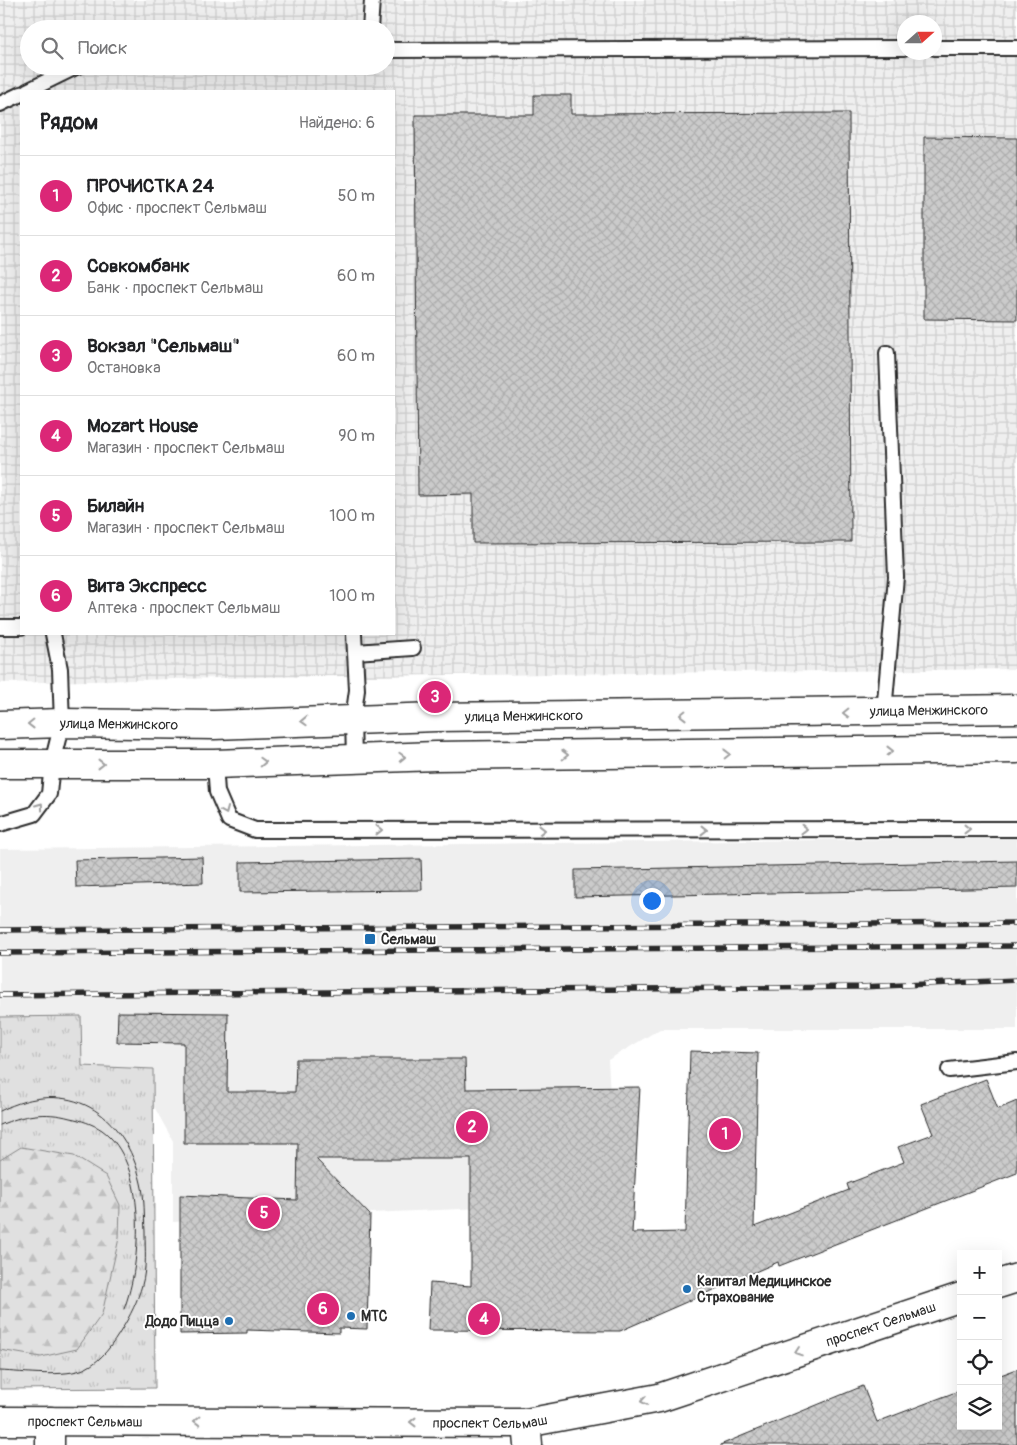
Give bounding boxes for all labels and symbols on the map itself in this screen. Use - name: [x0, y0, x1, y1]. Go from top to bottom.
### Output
- north arrow: [897, 15, 942, 60]
- pin: 3: [419, 678, 451, 716]
- street label: улица Менжинского: [868, 701, 989, 720]
- street label: улица Менжинского: [464, 707, 584, 726]
- one-way arrow: [842, 708, 850, 718]
- one-way arrow: [679, 710, 687, 720]
- street label: улица Менжинского: [59, 715, 179, 734]
- one-way arrow: [300, 716, 308, 727]
- one-way arrow: [27, 719, 35, 730]
- one-way arrow: [886, 746, 894, 756]
- one-way arrow: [724, 749, 732, 759]
- one-way arrow: [562, 750, 569, 760]
- one-way arrow: [399, 752, 407, 763]
- one-way arrow: [260, 757, 268, 767]
- one-way arrow: [98, 759, 105, 769]
- one-way arrow: [34, 802, 43, 812]
- one-way arrow: [218, 806, 229, 815]
- one-way arrow: [800, 824, 808, 834]
- one-way arrow: [963, 824, 971, 834]
- one-way arrow: [376, 825, 384, 835]
- one-way arrow: [538, 825, 546, 835]
- one-way arrow: [701, 825, 709, 835]
- your location: [639, 888, 665, 914]
- place label: Сельмаш: [381, 931, 436, 948]
- marker: Сельмаш: [363, 932, 377, 946]
- pin: 2: [456, 1108, 488, 1146]
- pin: 1: [709, 1115, 741, 1153]
- pin: 5: [248, 1194, 280, 1232]
- place label: Капитал Медицинское Страхование: [697, 1273, 832, 1306]
- marker: Капитал Медицинское Страхование: [681, 1283, 693, 1295]
- pin: 6: [307, 1290, 339, 1328]
- street label: проспект Сельмаш: [824, 1298, 938, 1351]
- pin: 4: [468, 1300, 500, 1338]
- place label: МТС: [361, 1308, 388, 1325]
- marker: МТС: [345, 1310, 357, 1322]
- place label: Додо Пицца: [144, 1313, 219, 1330]
- marker: Додо Пицца: [223, 1315, 235, 1327]
- one-way arrow: [795, 1346, 803, 1356]
- one-way arrow: [639, 1396, 648, 1406]
- street label: проспект Сельмаш: [433, 1411, 549, 1433]
- street label: проспект Сельмаш: [28, 1413, 143, 1431]
- one-way arrow: [192, 1416, 200, 1427]
- one-way arrow: [409, 1417, 417, 1427]

